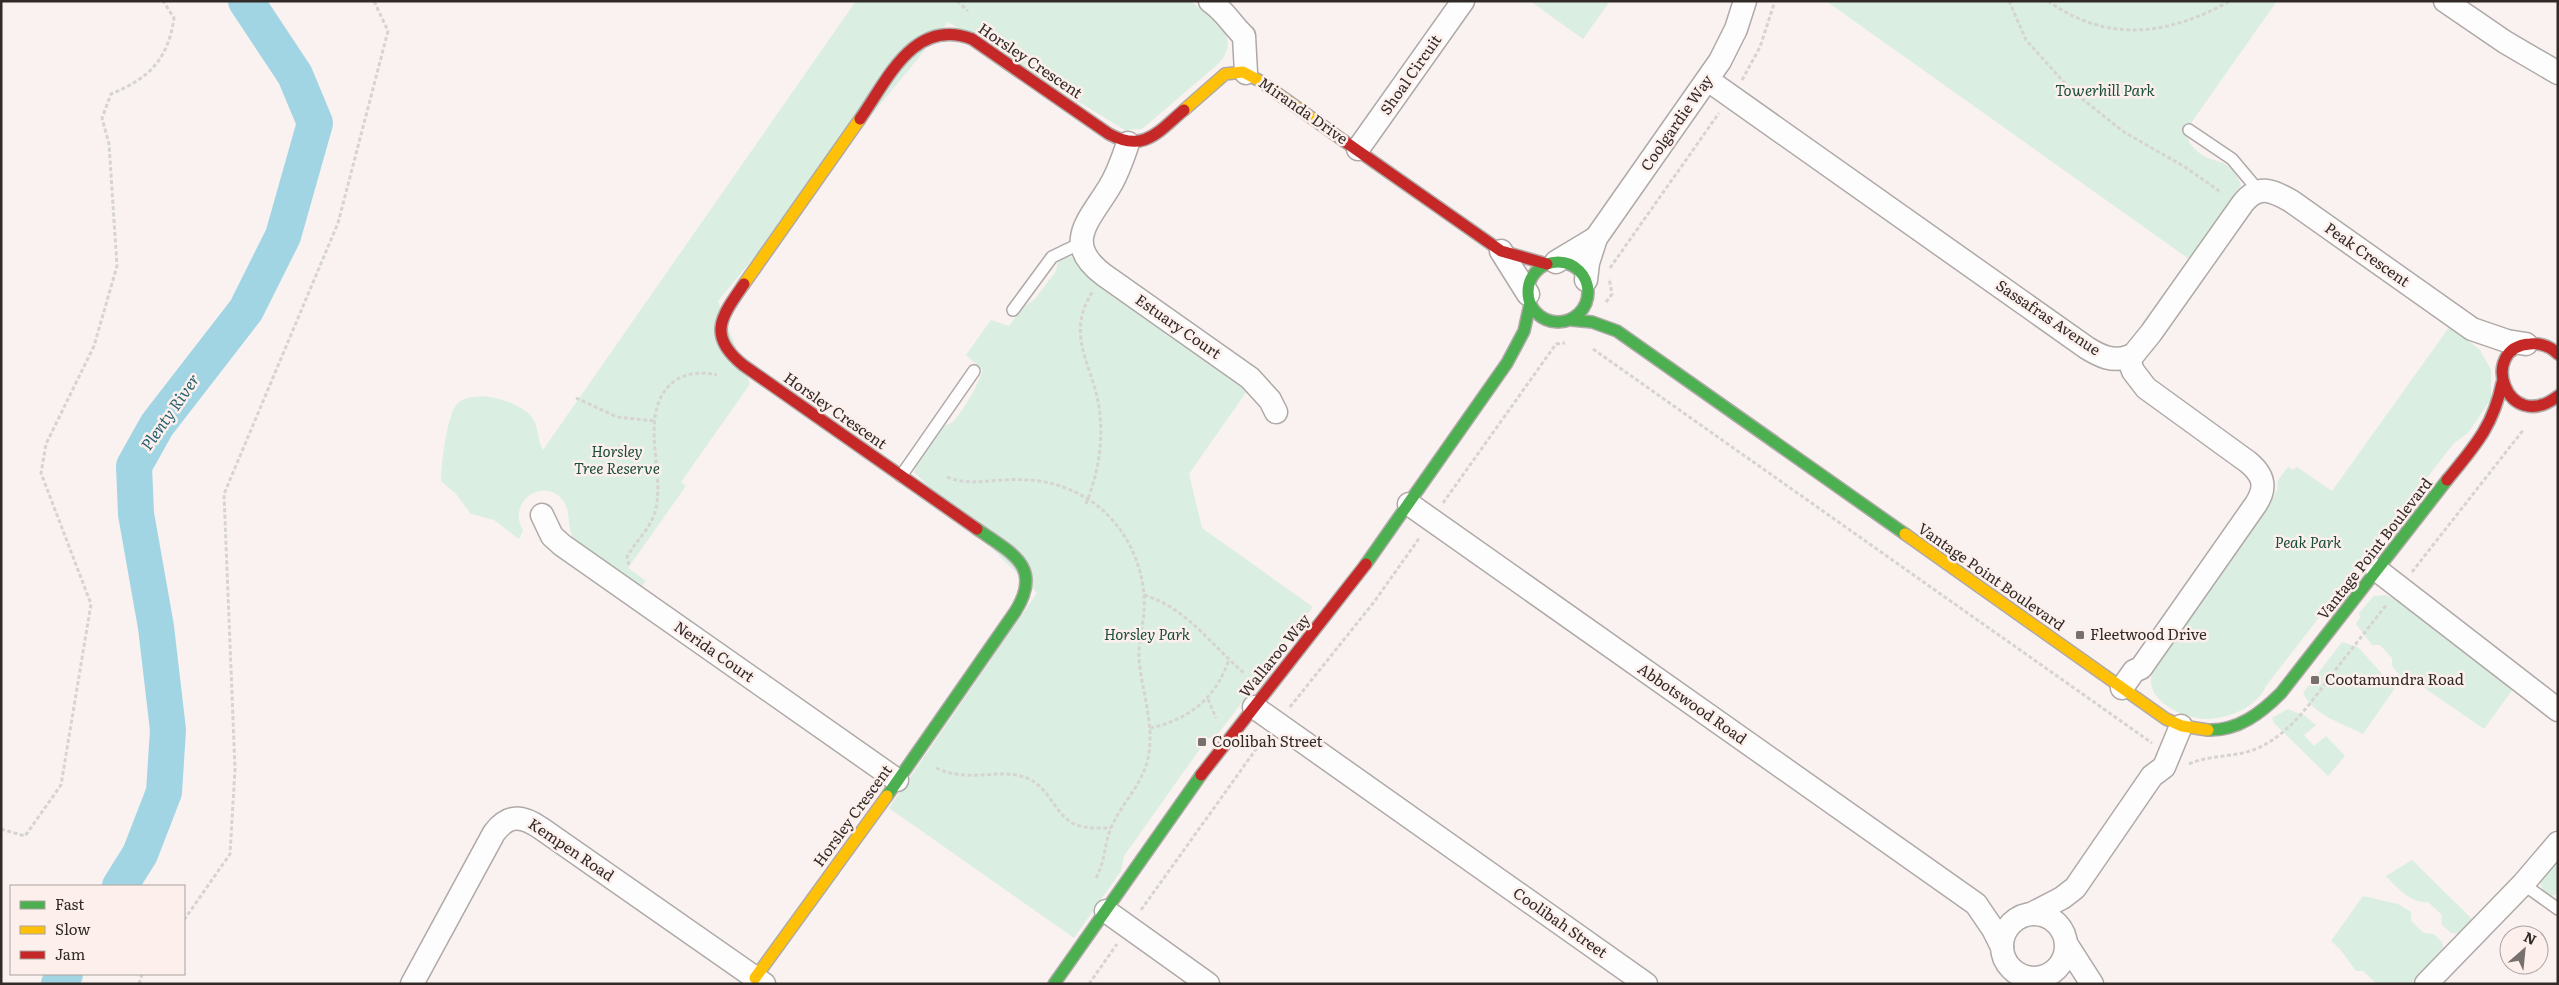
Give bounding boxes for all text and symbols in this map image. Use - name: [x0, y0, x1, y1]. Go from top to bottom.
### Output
- street label: Horsley Crescent: [974, 16, 1088, 103]
- street label: Shoal Circuit: [1373, 29, 1446, 119]
- street label: Coolgardie Way: [1634, 69, 1718, 175]
- street label: Miranda Drive: [1254, 70, 1353, 149]
- park label: Towerhill Park: [2055, 78, 2156, 101]
- street label: Peak Crescent: [2321, 216, 2415, 292]
- street label: Sassafras Avenue: [1992, 273, 2106, 360]
- street label: Estuary Court: [1131, 288, 1226, 364]
- street label: Horsley Crescent: [780, 366, 892, 454]
- water label: Plenty River: [134, 368, 204, 455]
- park label: Horsley Tree Reserve: [574, 439, 660, 479]
- street label: Vantage Point Boulevard: [2311, 472, 2437, 624]
- street label: Vantage Point Boulevard: [1914, 516, 2070, 635]
- park label: Peak Park: [2275, 530, 2342, 553]
- street label: Wallaroo Way: [1233, 608, 1315, 702]
- street label: Nerida Court: [670, 614, 760, 687]
- park label: Horsley Park: [1104, 622, 1191, 645]
- place label: Fleetwood Drive: [2090, 622, 2207, 645]
- marker: Fleetwood Drive: [2074, 629, 2086, 641]
- street label: Abbotswood Road: [1634, 657, 1752, 749]
- place label: Cootamundra Road: [2325, 667, 2464, 690]
- marker: Cootamundra Road: [2309, 674, 2321, 686]
- place label: Coolibah Street: [1212, 729, 1323, 752]
- marker: Coolibah Street: [1196, 736, 1208, 748]
- street label: Horsley Crescent: [807, 759, 897, 871]
- street label: Kempen Road: [524, 811, 619, 886]
- street label: Coolibah Street: [1509, 881, 1613, 963]
- legend: [10, 885, 185, 975]
- text: Fast: [55, 892, 84, 915]
- text: Slow: [55, 917, 90, 940]
- north arrow: [2499, 925, 2549, 975]
- text: N: [2521, 926, 2540, 949]
- text: Jam: [55, 942, 86, 965]

